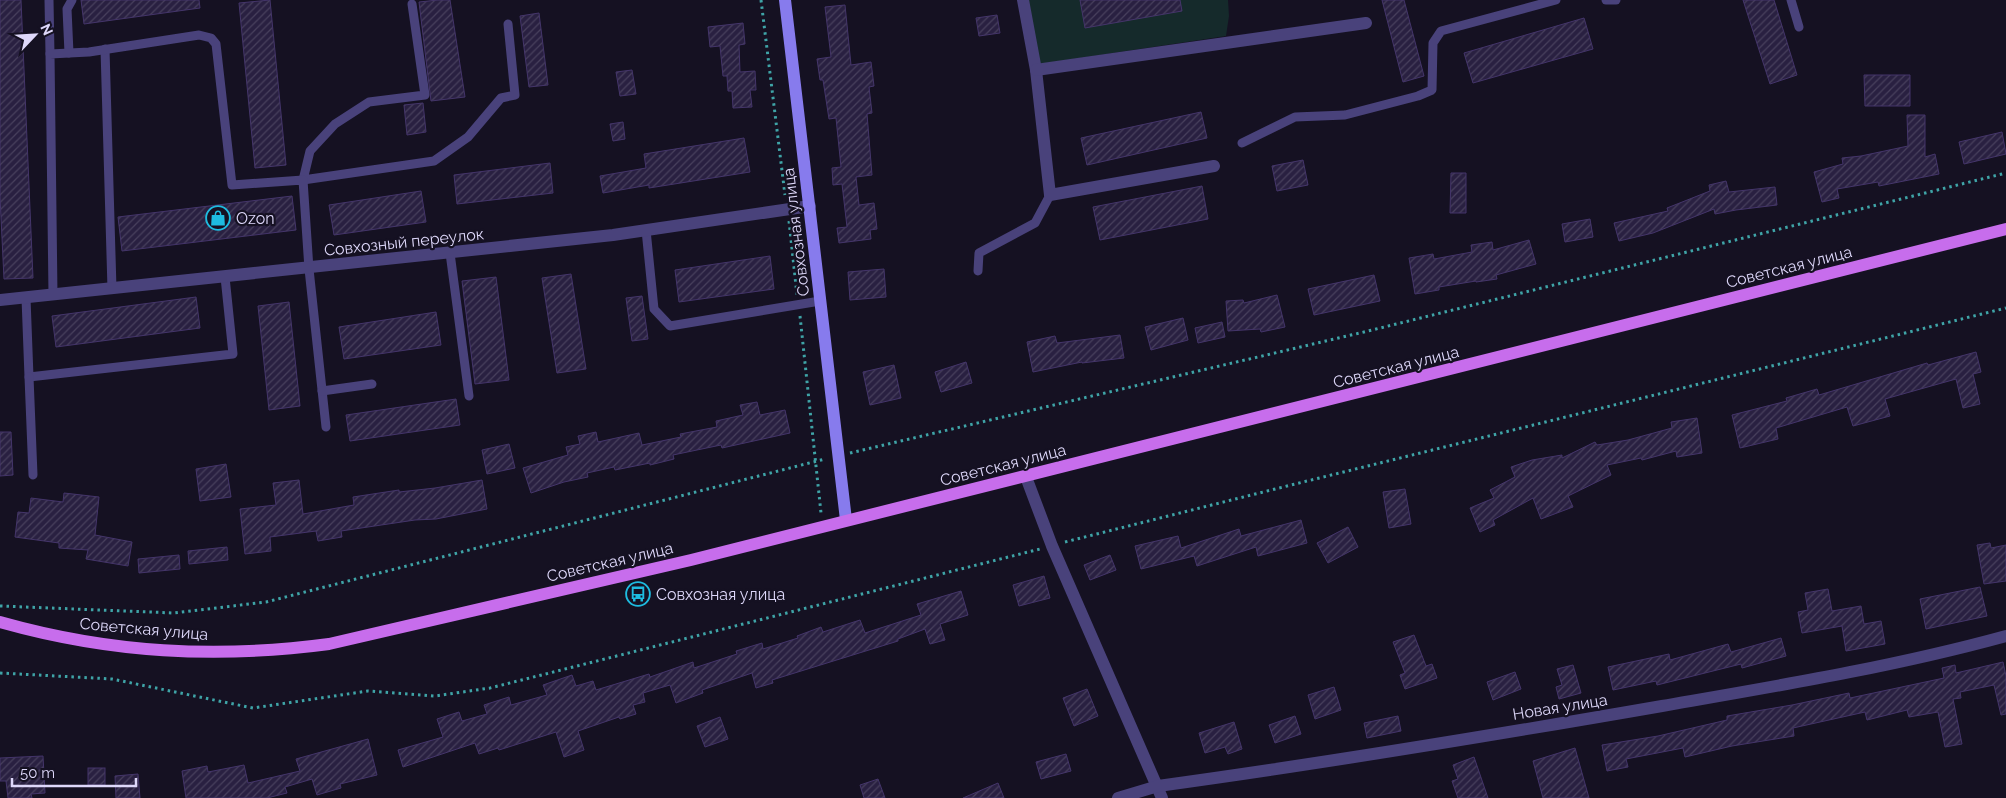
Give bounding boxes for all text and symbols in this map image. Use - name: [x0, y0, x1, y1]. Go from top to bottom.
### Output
- north arrow: [10, 10, 60, 60]
- text: N: [37, 21, 56, 38]
- street label: Совхозная улица: [779, 167, 813, 297]
- shop icon: Ozon: [205, 205, 231, 231]
- place label: Ozon: [236, 209, 275, 228]
- street label: Совхозный переулок: [323, 224, 485, 260]
- street label: Советская улица: [1724, 242, 1854, 292]
- street label: Советская улица: [1331, 342, 1461, 392]
- street label: Советская улица: [938, 440, 1068, 490]
- street label: Советская улица: [545, 538, 675, 586]
- bus stop icon: Совхозная улица: [625, 581, 651, 607]
- place label: Совхозная улица: [656, 585, 785, 604]
- street label: Советская улица: [79, 614, 209, 644]
- street label: Новая улица: [1511, 690, 1609, 724]
- scale bar: [12, 756, 136, 788]
- text: 50 m: [20, 764, 55, 782]

